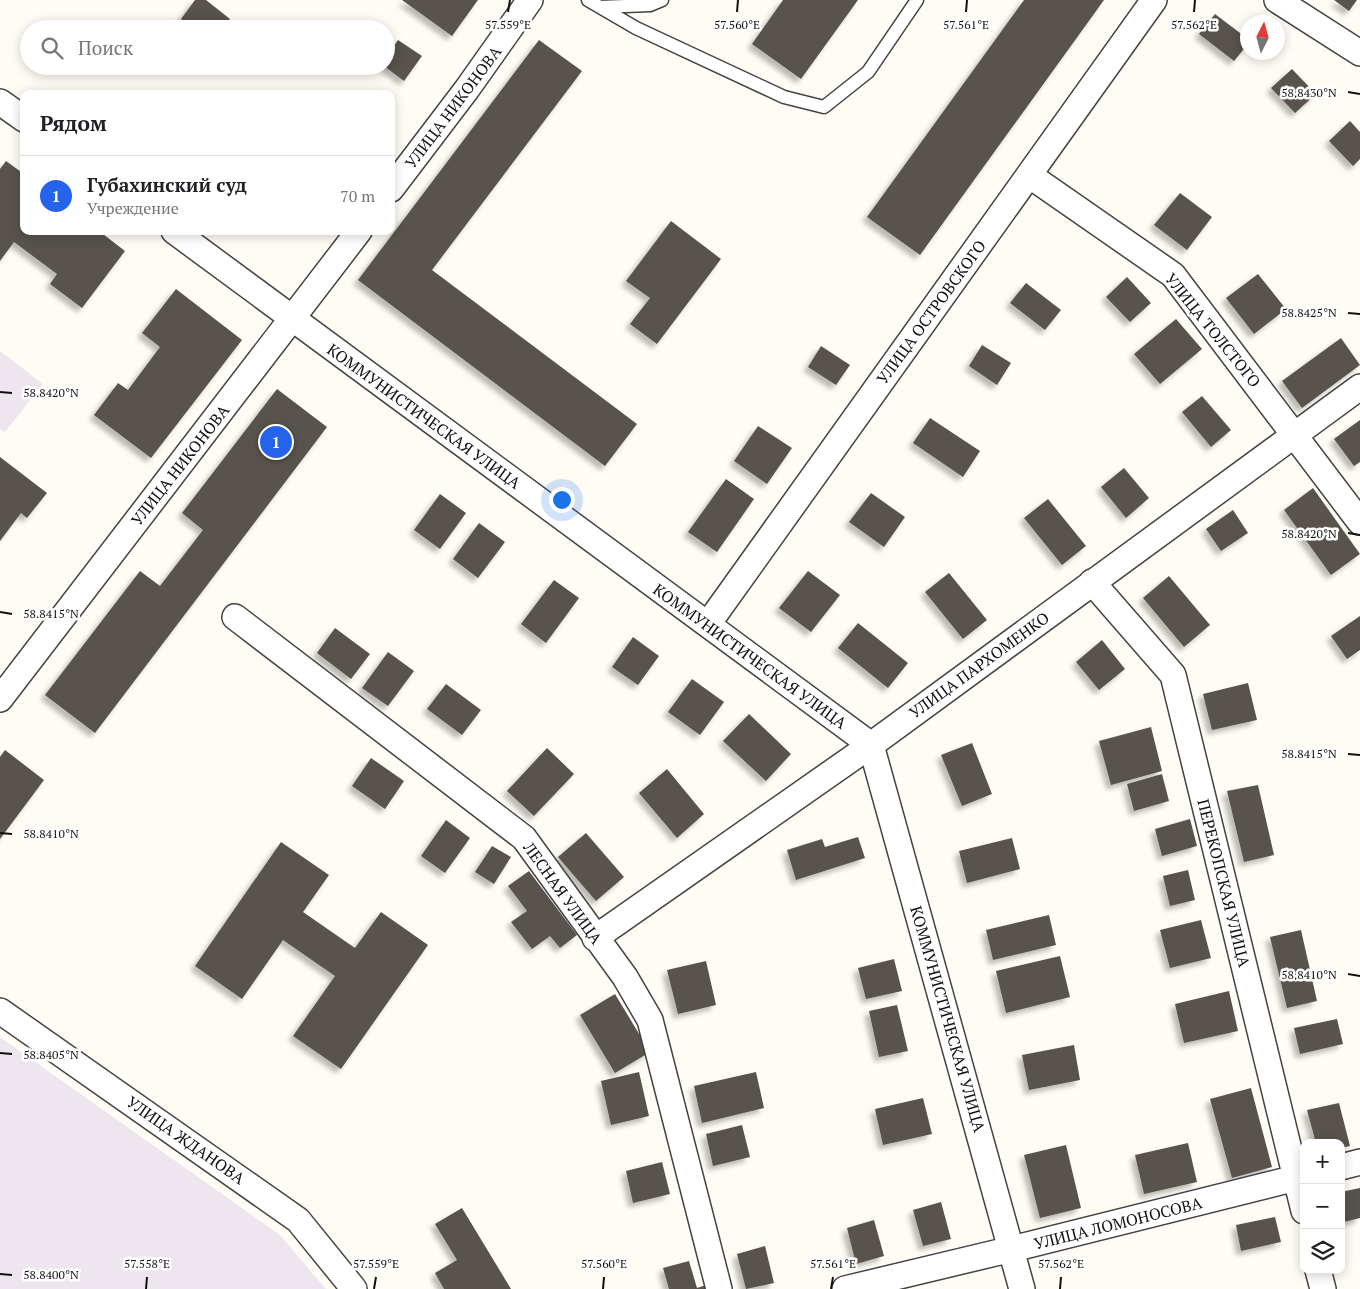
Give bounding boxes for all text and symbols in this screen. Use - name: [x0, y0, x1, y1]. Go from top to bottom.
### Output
- north arrow: [1240, 15, 1285, 60]
- text: 57.559°E: [485, 17, 531, 32]
- text: 57.560°E: [714, 17, 760, 32]
- text: 57.561°E: [943, 17, 989, 32]
- text: 57.562°E: [1171, 17, 1217, 32]
- search box: [20, 20, 395, 75]
- icon: search: [38, 34, 66, 62]
- text: Поиск: [78, 35, 133, 60]
- street label: УЛИЦА НИКОНОВА: [400, 41, 506, 173]
- text: 58.8430°N: [1281, 85, 1337, 100]
- text: Рядом: [40, 109, 107, 137]
- text: Губахинский суд: [87, 172, 247, 197]
- text: 1: [51, 185, 61, 207]
- text: 70 m: [340, 185, 375, 207]
- text: Учреждение: [87, 197, 179, 219]
- street label: УЛИЦА ОСТРОВСКОГО: [871, 236, 991, 388]
- street label: УЛИЦА ТОЛСТОГО: [1160, 268, 1266, 392]
- text: 58.8425°N: [1281, 305, 1337, 320]
- street label: КОММУНИСТИЧЕСКАЯ УЛИЦА: [323, 338, 525, 494]
- text: 58.8420°N: [23, 385, 79, 400]
- street label: УЛИЦА НИКОНОВА: [126, 400, 234, 530]
- pin: 1: [260, 423, 292, 461]
- your location: [549, 487, 575, 513]
- text: 58.8420°N: [1281, 526, 1337, 541]
- street label: КОММУНИСТИЧЕСКАЯ УЛИЦА: [649, 578, 851, 734]
- text: 58.8415°N: [23, 606, 79, 621]
- street label: УЛИЦА ПАРХОМЕНКО: [904, 607, 1054, 723]
- text: 58.8415°N: [1281, 746, 1337, 761]
- street label: ПЕРЕКОПСКАЯ УЛИЦА: [1192, 797, 1256, 969]
- text: 58.8410°N: [23, 826, 79, 841]
- street label: ЛЕСНАЯ УЛИЦА: [518, 837, 608, 949]
- street label: КОММУНИСТИЧЕСКАЯ УЛИЦА: [905, 903, 991, 1135]
- text: 58.8410°N: [1281, 967, 1337, 982]
- text: 58.8405°N: [23, 1047, 79, 1062]
- street label: УЛИЦА ЖДАНОВА: [122, 1091, 250, 1189]
- map controls: [1300, 1139, 1345, 1274]
- button: +: [1300, 1139, 1345, 1184]
- button: −: [1300, 1184, 1345, 1229]
- street label: УЛИЦА ЛОМОНОСОВА: [1032, 1191, 1204, 1255]
- button: layers: [1300, 1229, 1345, 1274]
- text: 57.558°E: [124, 1256, 170, 1271]
- text: 57.559°E: [353, 1256, 399, 1271]
- text: 57.560°E: [581, 1256, 627, 1271]
- text: 57.561°E: [810, 1256, 856, 1271]
- text: 57.562°E: [1038, 1256, 1084, 1271]
- text: 58.8400°N: [23, 1267, 79, 1282]

